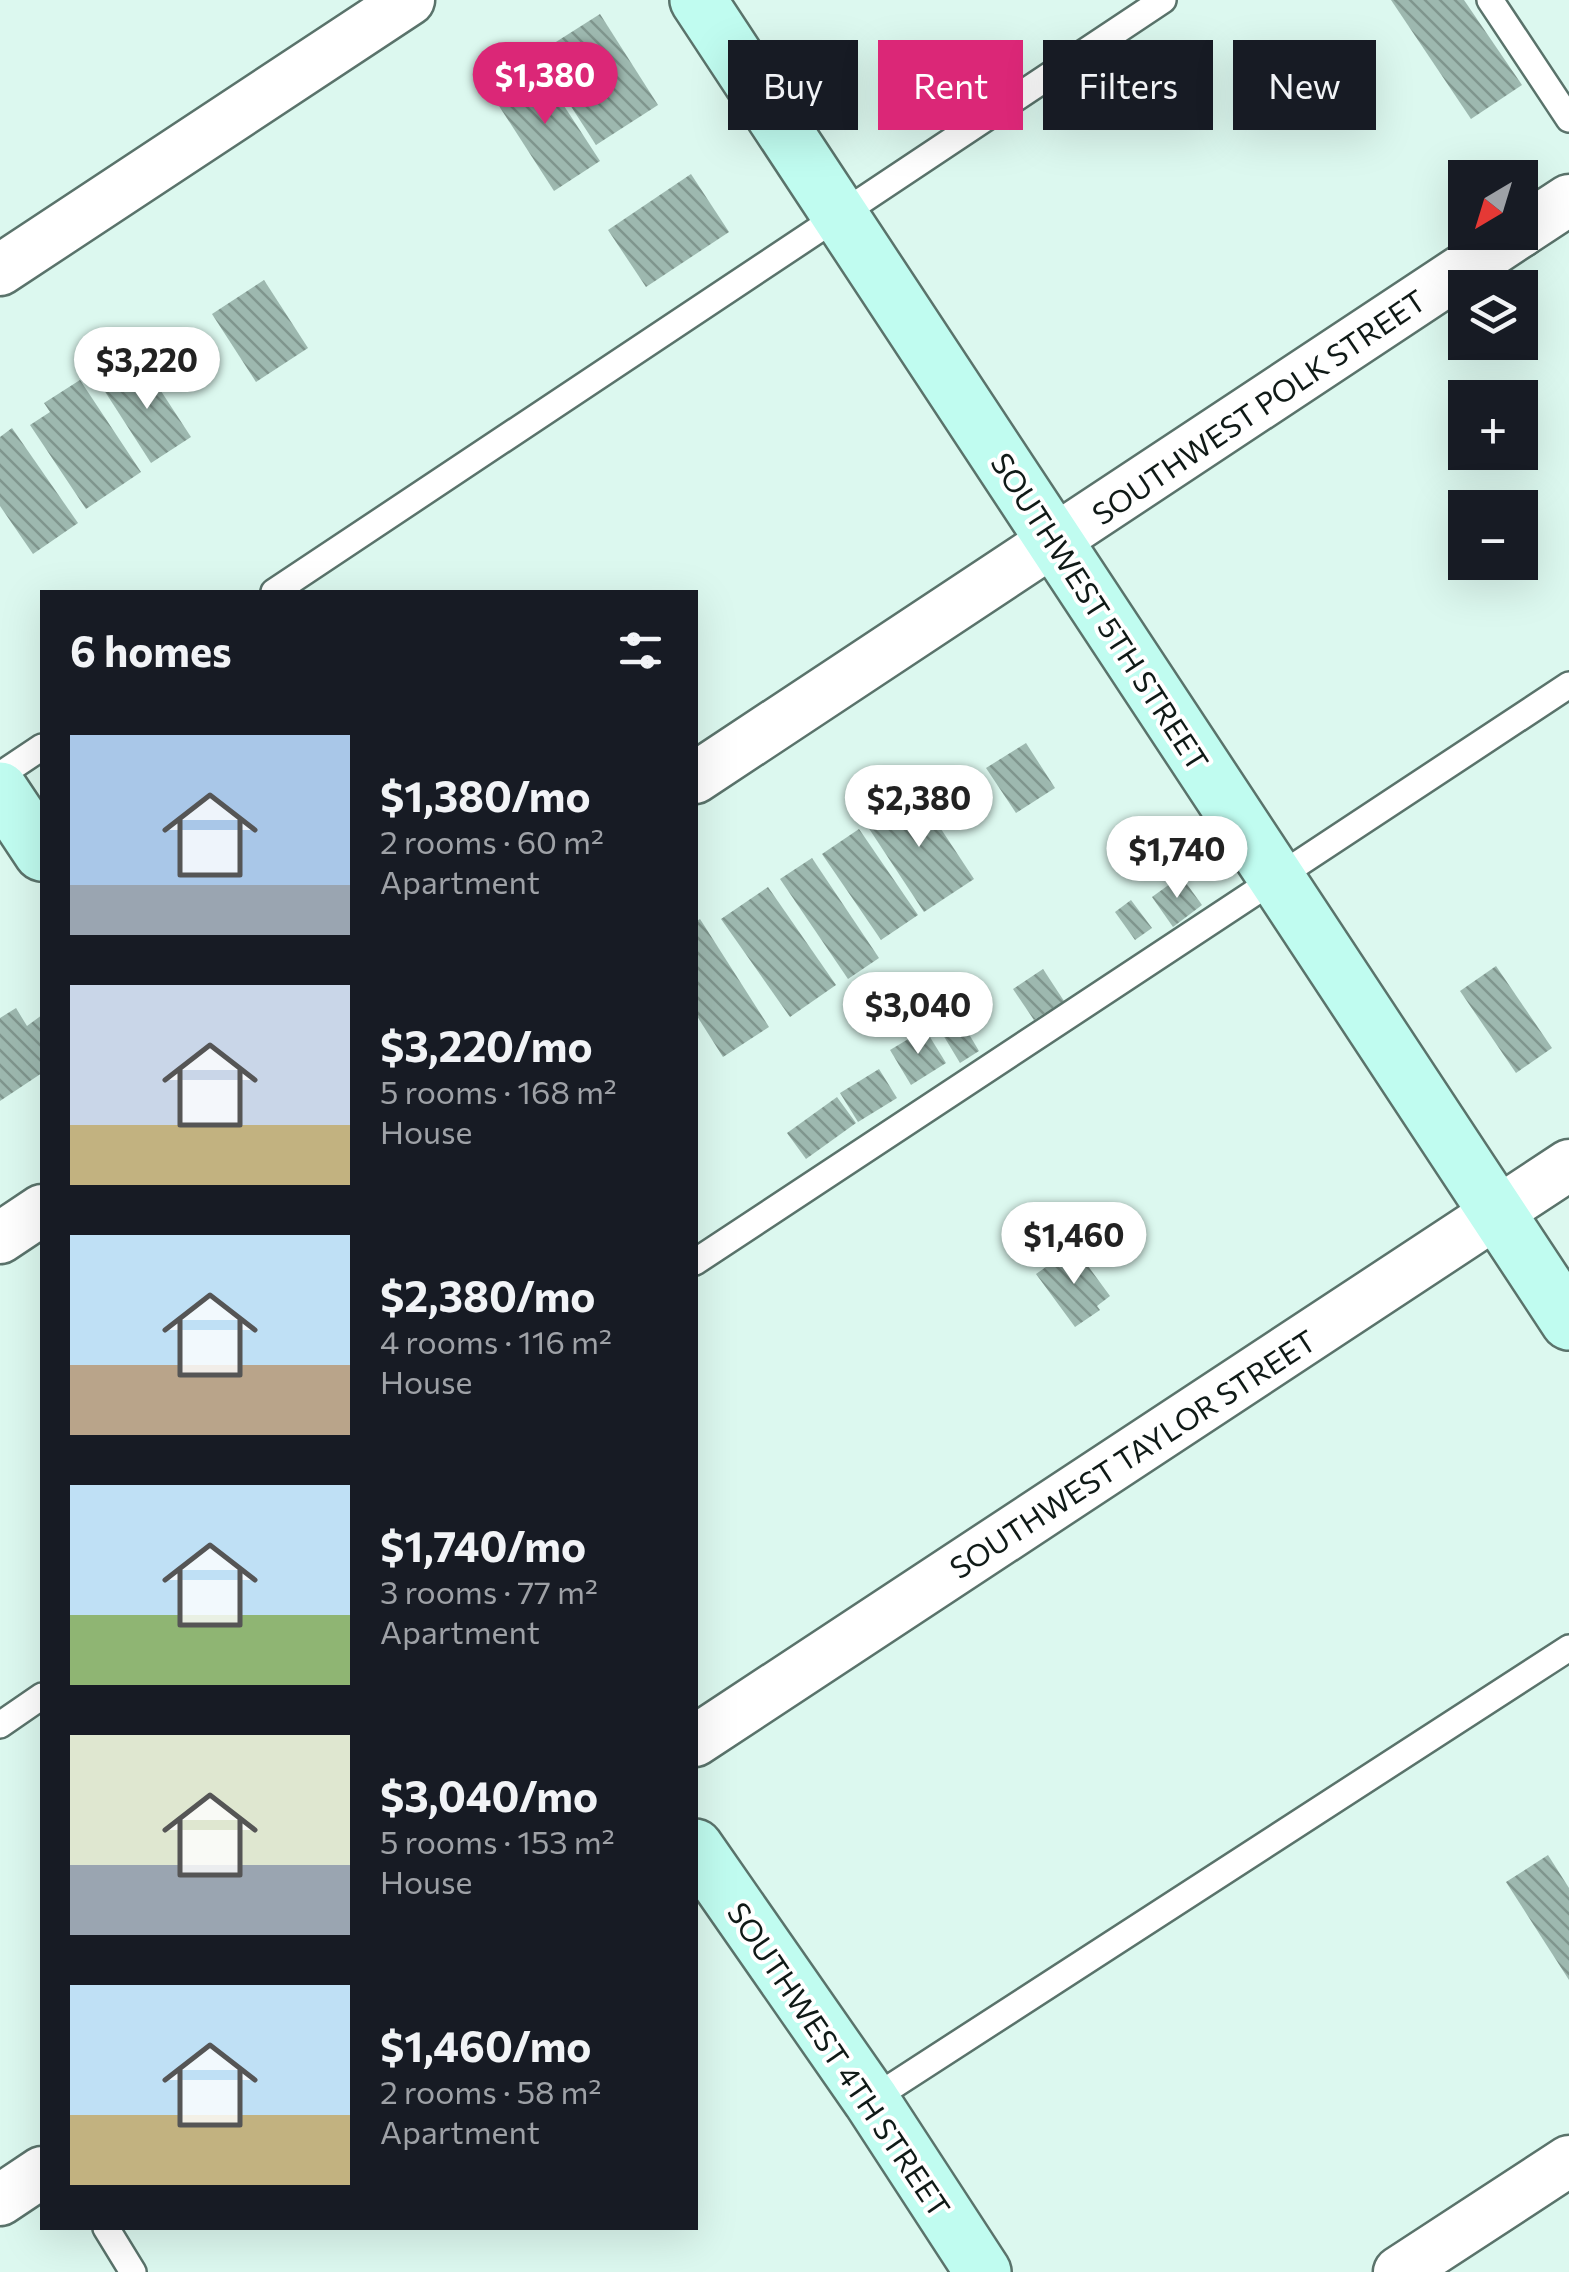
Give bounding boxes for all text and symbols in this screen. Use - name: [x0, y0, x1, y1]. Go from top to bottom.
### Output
- chip: Buy: [728, 40, 858, 130]
- chip: Rent: [878, 40, 1023, 130]
- chip: Filters: [1043, 40, 1213, 130]
- chip: New: [1233, 40, 1376, 130]
- pin: $1,380: [464, 42, 626, 127]
- text: $1,380: [495, 54, 595, 94]
- north arrow: [1448, 160, 1538, 250]
- map controls: [1448, 160, 1538, 580]
- button: layers: [1448, 270, 1538, 360]
- street label: SOUTHWEST POLK STREET: [1084, 280, 1432, 532]
- pin: $3,220: [66, 327, 228, 412]
- text: $3,220: [96, 339, 198, 379]
- button: +: [1448, 380, 1538, 470]
- street label: SOUTHWEST 5TH STREET: [984, 445, 1218, 777]
- button: −: [1448, 490, 1538, 580]
- icon: filters: [613, 623, 668, 678]
- text: 6 homes: [70, 624, 232, 676]
- pin: $2,380: [838, 765, 1000, 850]
- text: $1,380/mo: [380, 769, 591, 821]
- icon: home: [150, 775, 270, 895]
- text: $2,380: [867, 777, 971, 817]
- pin: $1,740: [1096, 816, 1258, 901]
- text: 2 rooms · 60 m²: [380, 821, 604, 861]
- text: $1,740: [1128, 828, 1226, 868]
- text: Apartment: [380, 861, 540, 901]
- pin: $3,040: [837, 972, 999, 1057]
- text: $3,040: [865, 984, 971, 1024]
- text: $3,220/mo: [380, 1019, 593, 1071]
- icon: home: [150, 1025, 270, 1145]
- text: 5 rooms · 168 m²: [380, 1071, 617, 1111]
- text: House: [380, 1111, 472, 1151]
- pin: $1,460: [993, 1202, 1155, 1287]
- text: $1,460: [1023, 1214, 1125, 1254]
- text: $2,380/mo: [380, 1269, 595, 1321]
- icon: home: [150, 1275, 270, 1395]
- text: 4 rooms · 116 m²: [380, 1321, 612, 1361]
- street label: SOUTHWEST TAYLOR STREET: [942, 1321, 1322, 1585]
- text: House: [380, 1361, 472, 1401]
- text: $1,740/mo: [380, 1519, 586, 1571]
- icon: home: [150, 1525, 270, 1645]
- text: 3 rooms · 77 m²: [380, 1571, 598, 1611]
- text: Apartment: [380, 1611, 540, 1651]
- text: $3,040/mo: [380, 1769, 598, 1821]
- icon: home: [150, 1775, 270, 1895]
- text: 5 rooms · 153 m²: [380, 1821, 615, 1861]
- text: House: [380, 1861, 472, 1901]
- street label: SOUTHWEST 4TH STREET: [721, 1894, 959, 2224]
- text: $1,460/mo: [380, 2019, 591, 2071]
- icon: home: [150, 2025, 270, 2145]
- text: 2 rooms · 58 m²: [380, 2071, 601, 2111]
- text: Apartment: [380, 2111, 540, 2151]

